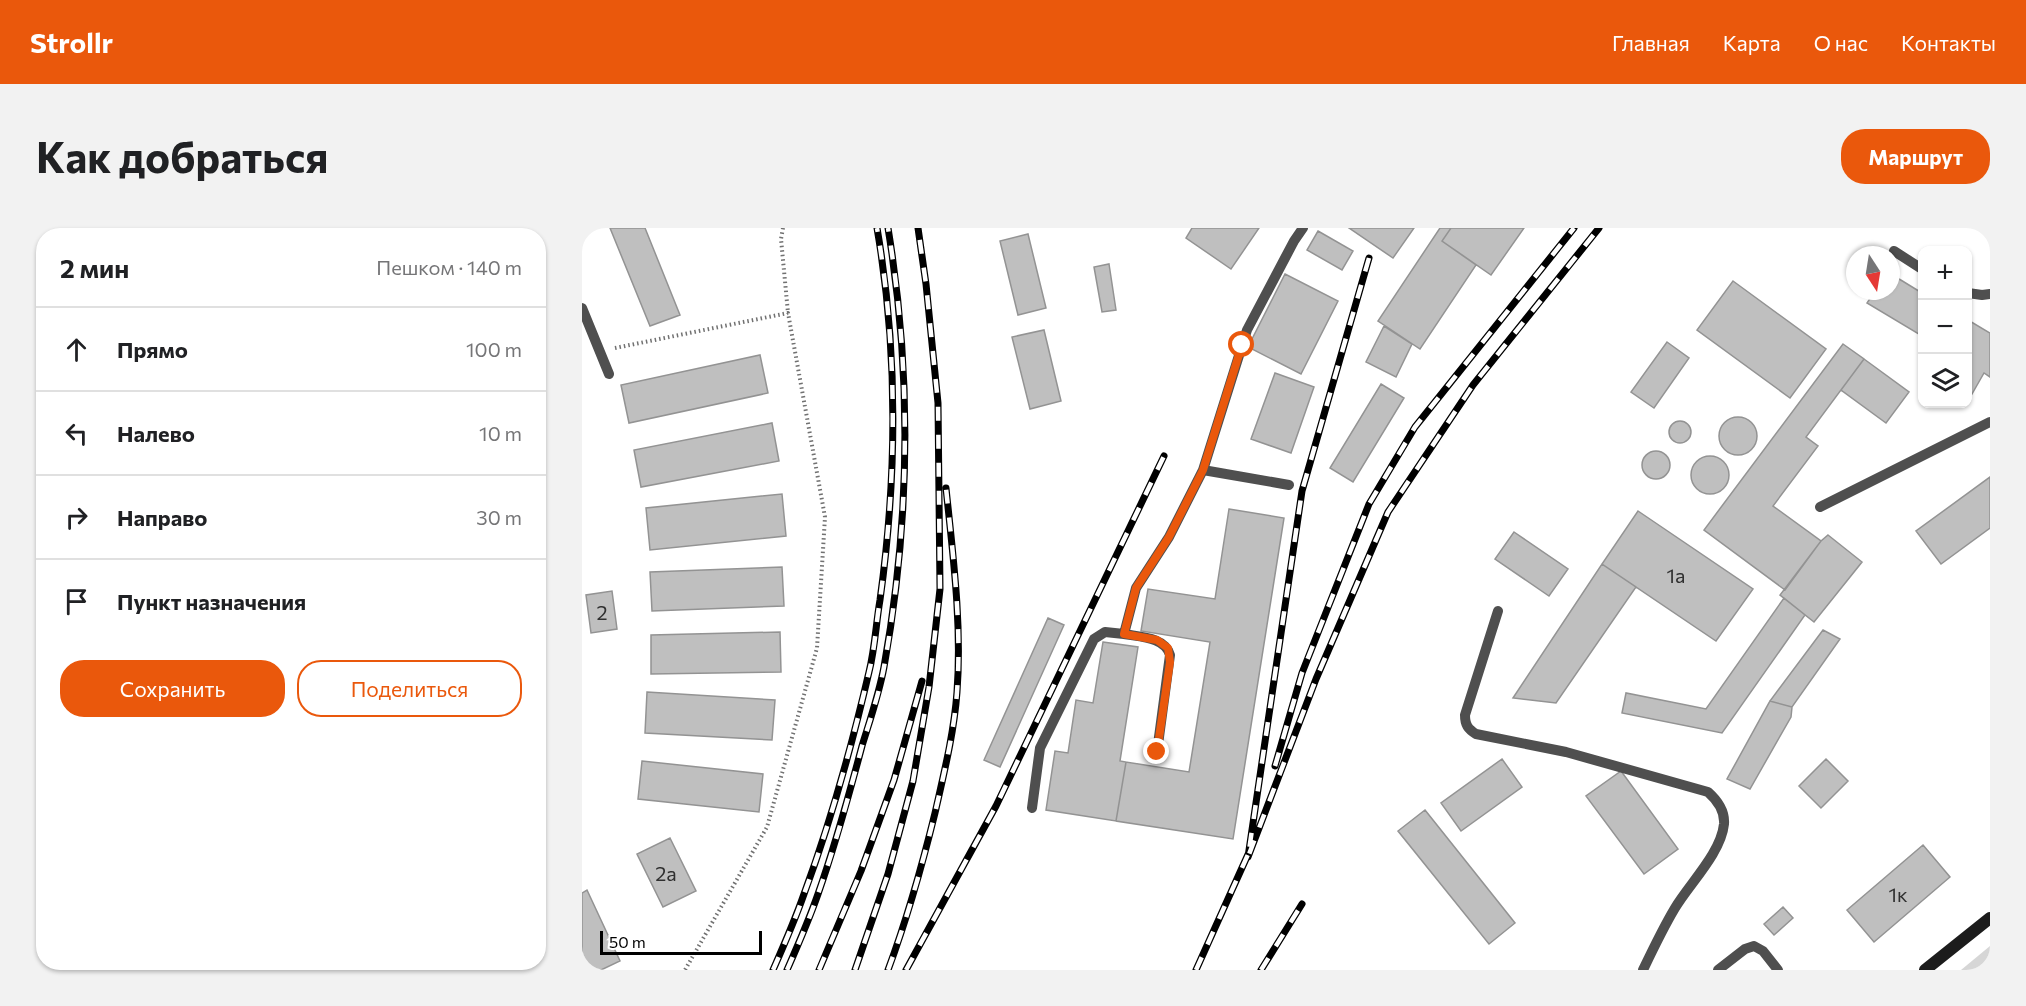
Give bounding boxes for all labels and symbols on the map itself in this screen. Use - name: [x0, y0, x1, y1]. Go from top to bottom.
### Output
- north arrow: [1846, 246, 1900, 300]
- route start: [1228, 331, 1254, 357]
- house number: 1а: [1667, 563, 1685, 587]
- house number: 2: [596, 600, 608, 624]
- route end: [1143, 738, 1169, 764]
- house number: 2а: [655, 861, 677, 885]
- house number: 1к: [1888, 882, 1908, 906]
- scale bar: [600, 928, 762, 956]

